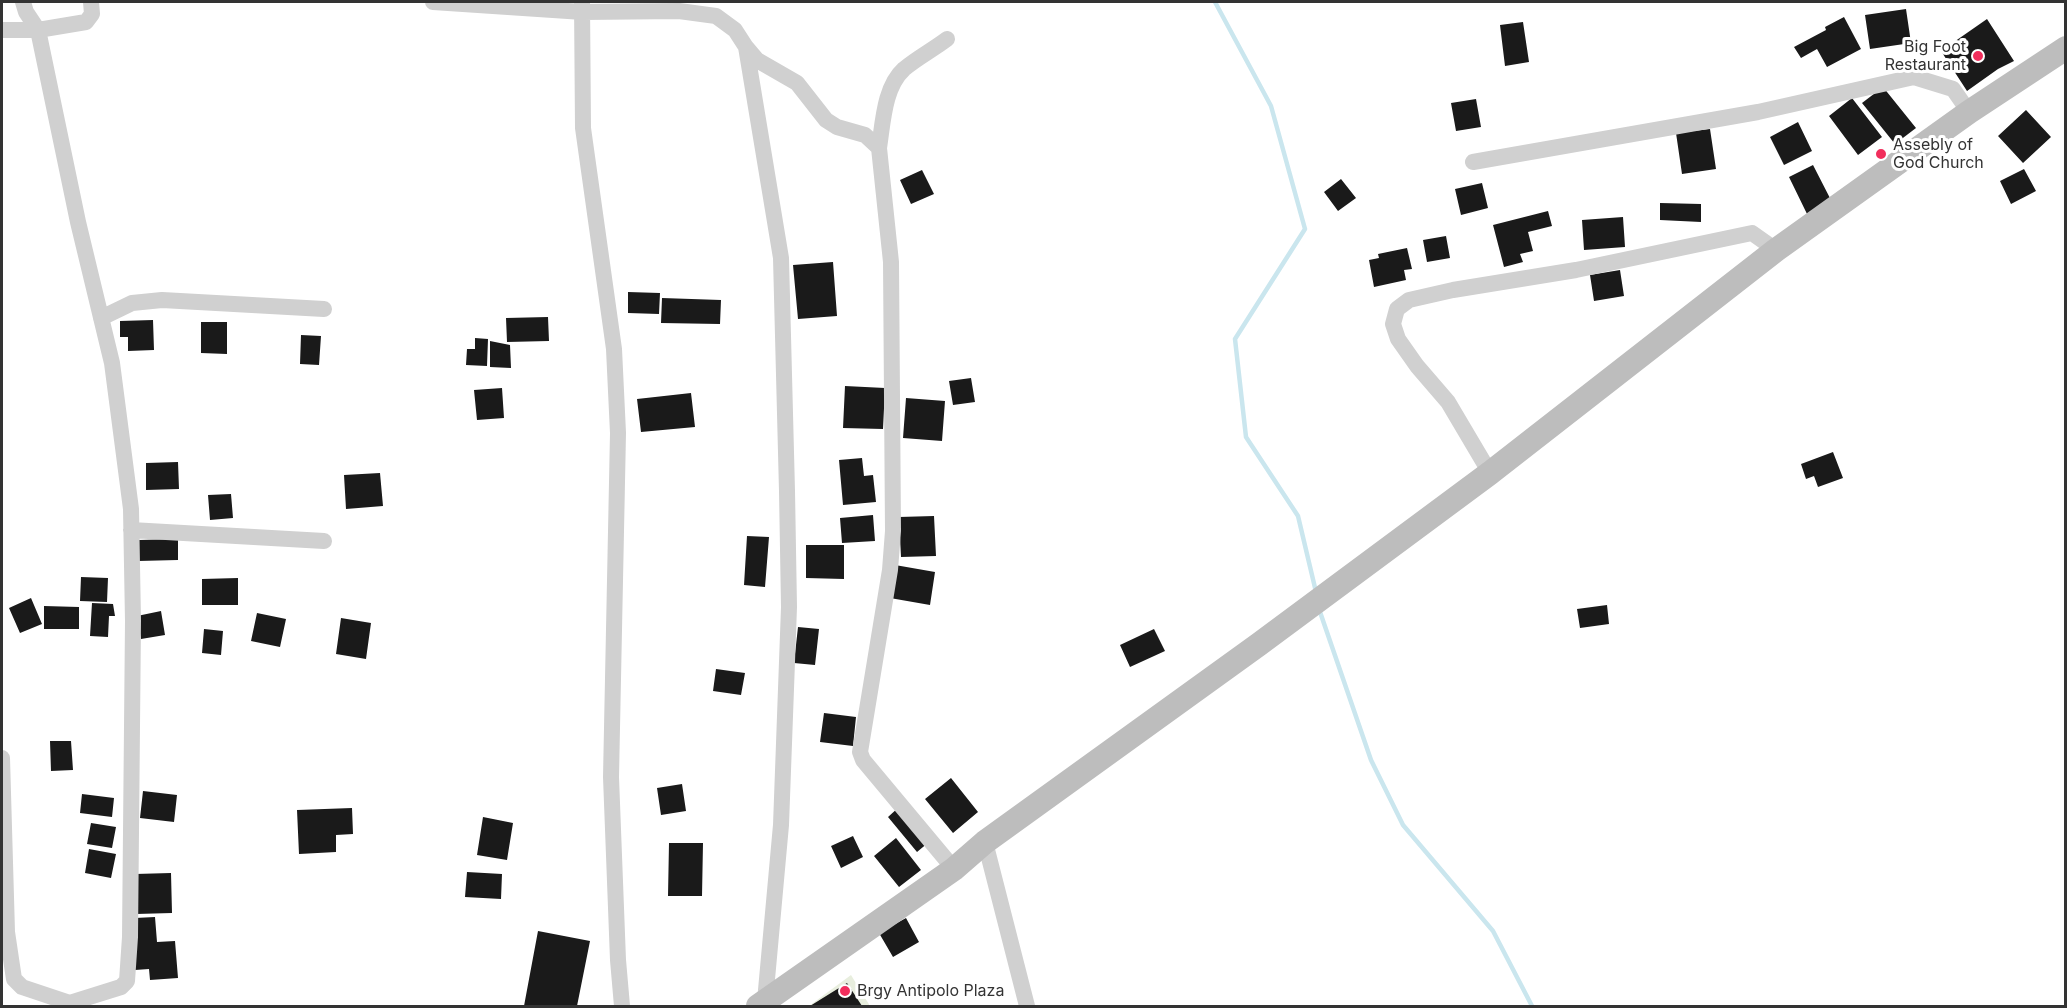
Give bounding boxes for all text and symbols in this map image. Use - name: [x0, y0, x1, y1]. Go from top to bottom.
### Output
- place label: Big Foot Restaurant: [1885, 37, 1966, 75]
- marker: Big Foot Restaurant: [1971, 49, 1985, 63]
- place label: Assebly of God Church: [1893, 135, 1984, 173]
- marker: Assebly of God Church: [1874, 147, 1888, 161]
- place label: Brgy Antipolo Plaza: [857, 981, 1004, 1001]
- marker: Brgy Antipolo Plaza: [838, 984, 852, 998]

